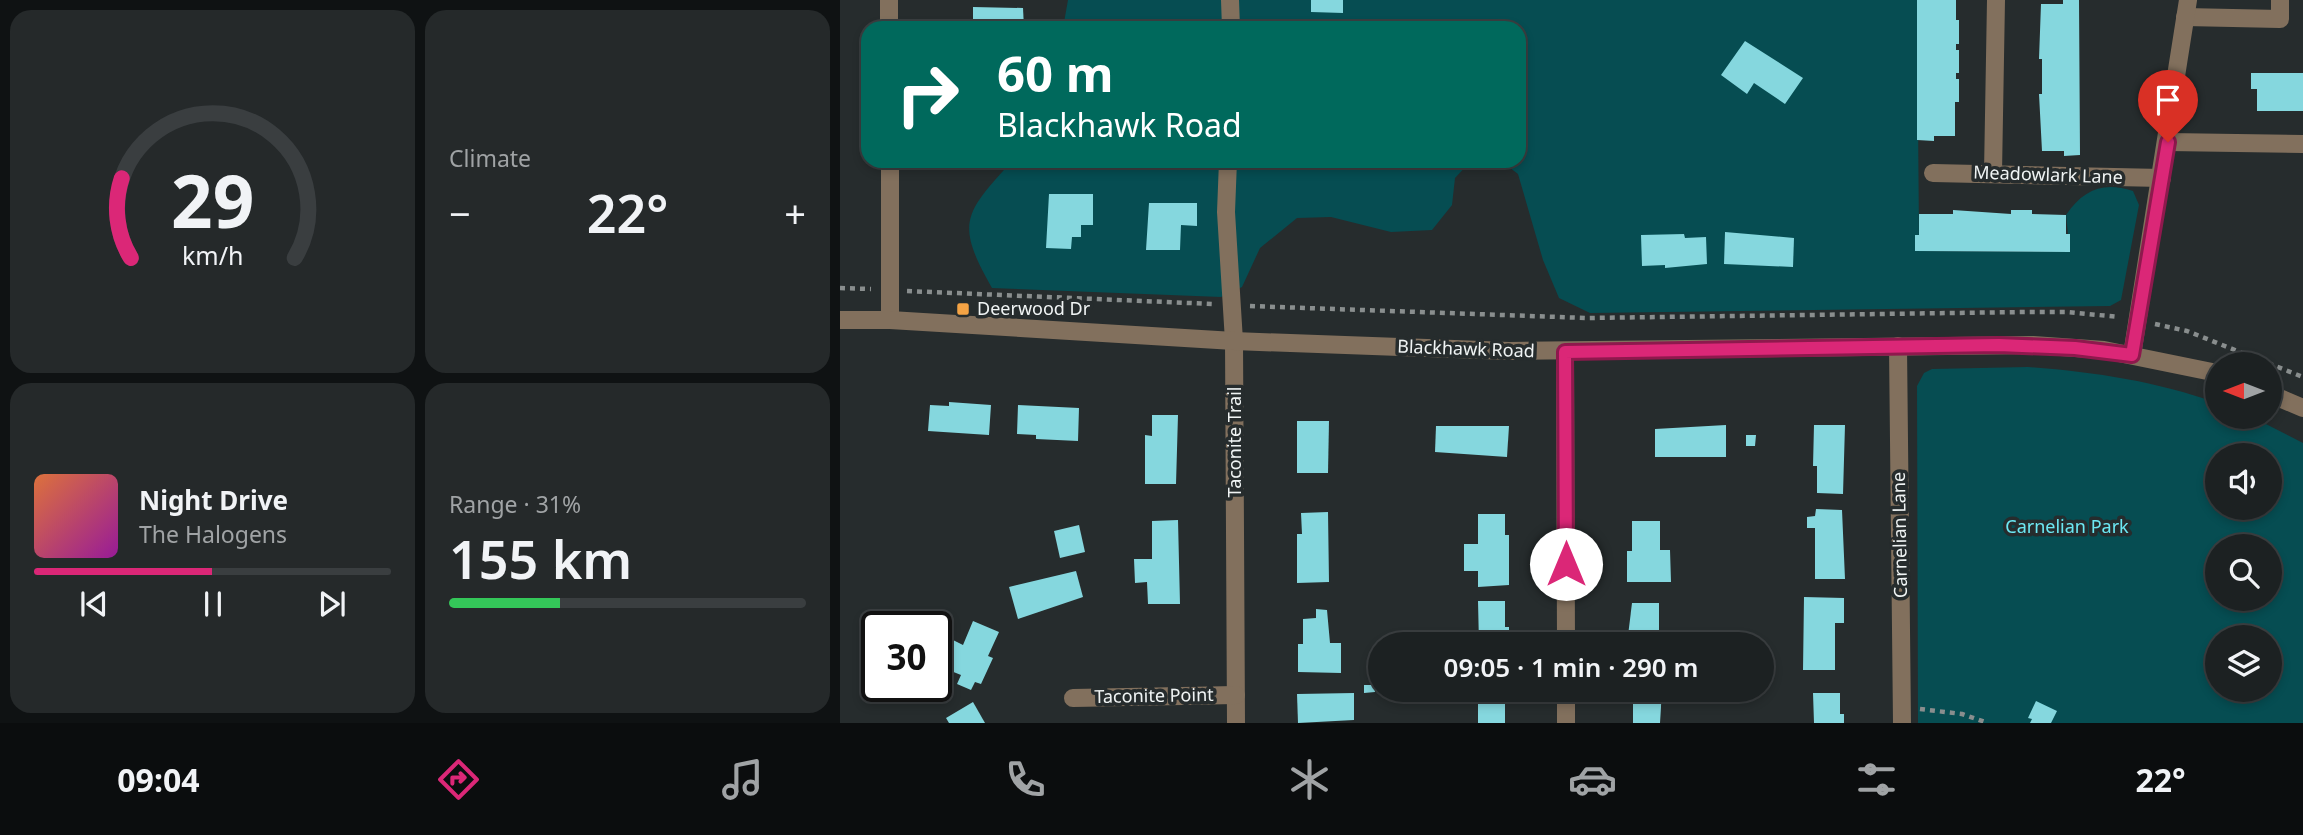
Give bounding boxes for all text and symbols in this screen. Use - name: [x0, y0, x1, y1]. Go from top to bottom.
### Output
- text: 60 m: [997, 40, 1114, 106]
- icon: right: [882, 49, 973, 140]
- pin: [2138, 70, 2198, 142]
- icon: arrive: [2149, 81, 2187, 119]
- text: Blackhawk Road: [997, 103, 1242, 146]
- text: Climate: [449, 142, 531, 174]
- text: 29: [171, 150, 254, 249]
- street label: Meadowlark Lane: [1973, 159, 2123, 189]
- text: 22°: [587, 177, 668, 248]
- text: −: [449, 187, 471, 239]
- text: +: [784, 187, 806, 239]
- text: km/h: [182, 237, 243, 271]
- place label: Deerwood Dr: [977, 296, 1091, 320]
- marker: Deerwood Dr: [955, 301, 971, 317]
- street label: Blackhawk Road: [1397, 334, 1535, 362]
- north arrow: [2205, 352, 2282, 429]
- map controls: [2205, 352, 2282, 702]
- street label: Taconite Trail: [1222, 387, 1246, 497]
- button: sound: [2205, 443, 2282, 520]
- street label: Carnelian Lane: [1886, 472, 1912, 598]
- text: Night Drive: [139, 482, 288, 518]
- text: Range · 31%: [449, 488, 581, 520]
- park label: Carnelian Park: [2005, 514, 2129, 538]
- text: The Halogens: [139, 518, 287, 550]
- text: 155 km: [449, 523, 632, 594]
- position arrow: [1529, 527, 1603, 601]
- button: search: [2205, 534, 2282, 611]
- icon: previous: [75, 585, 113, 623]
- icon: pause: [194, 585, 232, 623]
- icon: next: [313, 585, 351, 623]
- speed limit sign: 30: [861, 611, 952, 702]
- button: layers: [2205, 625, 2282, 702]
- text: 09:05 · 1 min · 290 m: [1444, 649, 1698, 685]
- street label: Taconite Point: [1094, 682, 1214, 708]
- icon: directions: [434, 755, 483, 804]
- icon: music: [718, 755, 767, 804]
- icon: phone: [1001, 755, 1050, 804]
- icon: climate: [1285, 755, 1334, 804]
- icon: car: [1568, 755, 1617, 804]
- icon: filters: [1852, 755, 1901, 804]
- text: 09:04: [117, 758, 200, 801]
- text: 22°: [2135, 758, 2186, 801]

